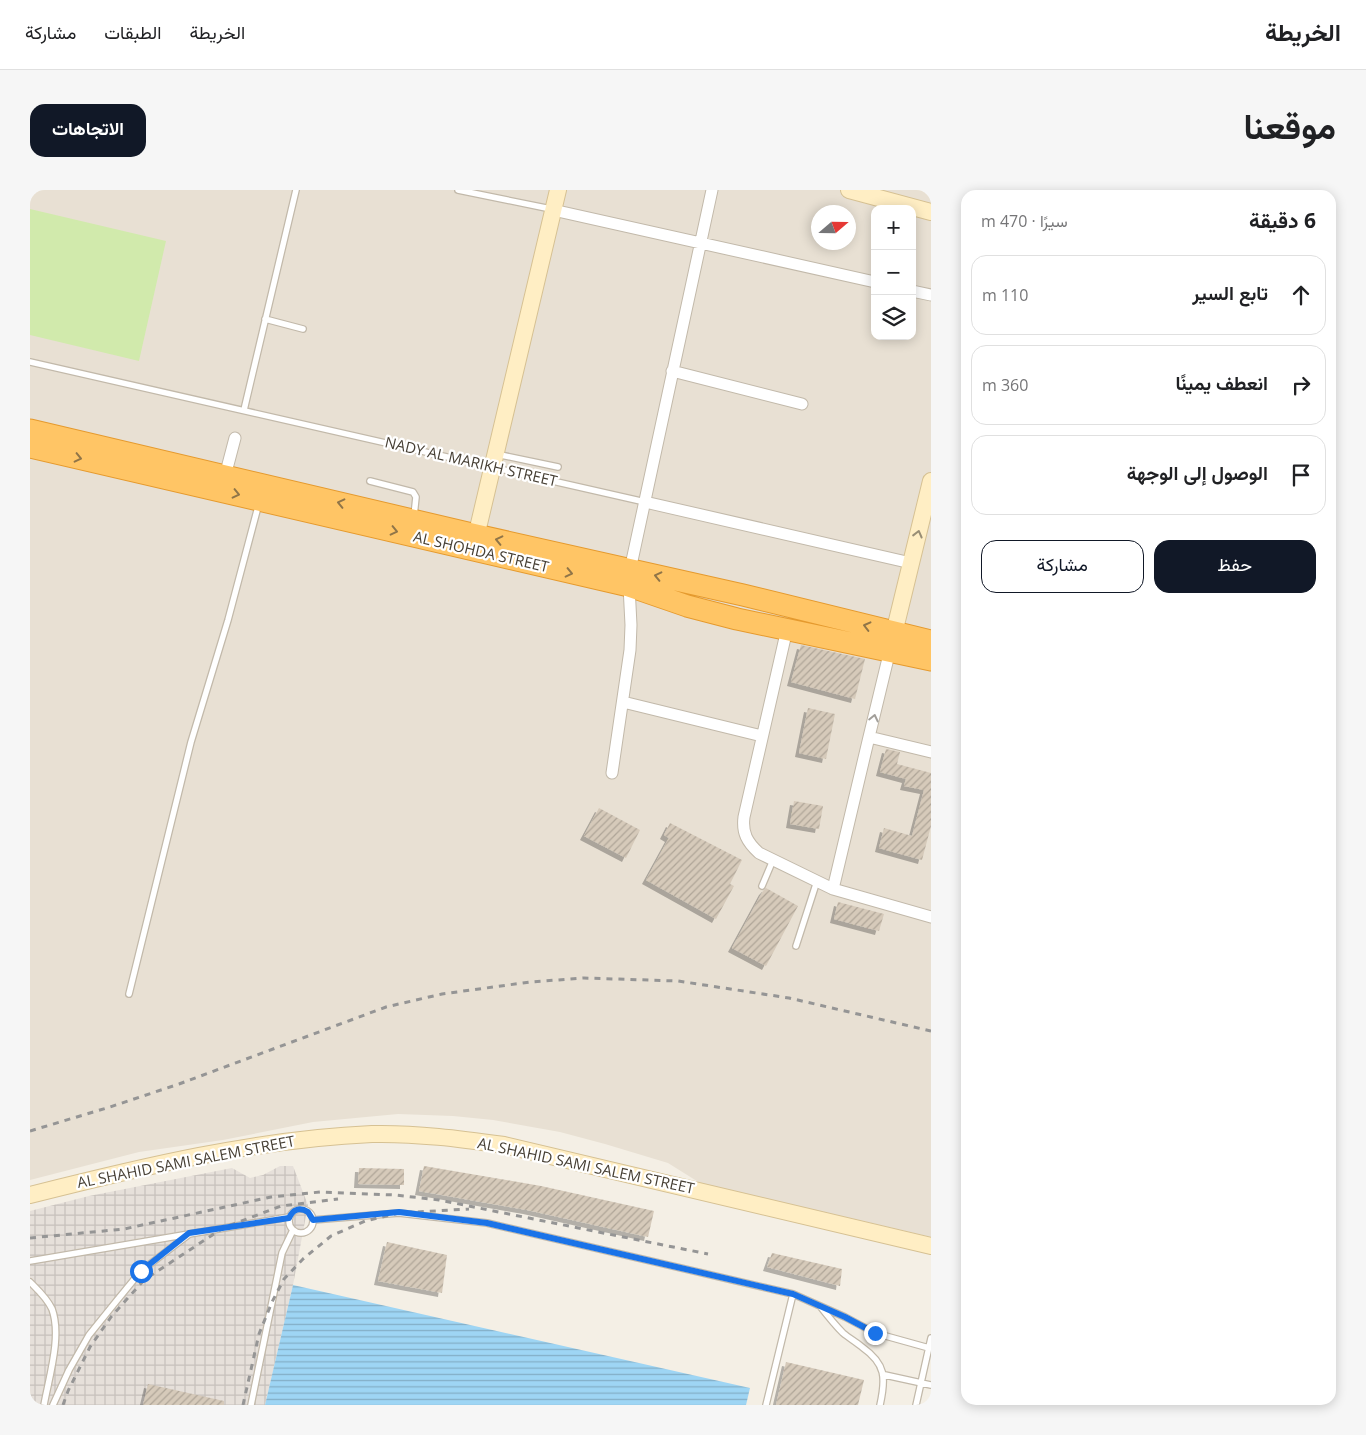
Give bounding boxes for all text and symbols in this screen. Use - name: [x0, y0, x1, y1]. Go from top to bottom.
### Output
- text: الخريطة: [1265, 15, 1341, 48]
- text: مشاركة: [25, 20, 76, 44]
- text: الطبقات: [104, 20, 161, 44]
- text: الخريطة: [189, 20, 245, 44]
- text: موقعنا: [1243, 102, 1336, 149]
- button: الاتجاهات: [30, 104, 146, 157]
- north arrow: [811, 205, 856, 250]
- map controls: [871, 205, 916, 340]
- button: +: [871, 205, 916, 250]
- text: 6 دقيقة: [1249, 206, 1316, 234]
- text: سيرًا · 470 m: [981, 210, 1068, 232]
- button: −: [871, 250, 916, 295]
- text: تابع السير: [1192, 280, 1268, 306]
- icon: ahead: [1287, 281, 1315, 309]
- text: 110 m: [982, 284, 1028, 306]
- button: layers: [871, 295, 916, 340]
- text: انعطف يمينًا: [1175, 370, 1268, 396]
- icon: right: [1287, 371, 1315, 399]
- text: 360 m: [982, 374, 1028, 396]
- street label: NADY AL MARIKH STREET: [383, 431, 560, 491]
- one-way arrow: [73, 452, 82, 463]
- text: الوصول إلى الوجهة: [1127, 460, 1268, 486]
- icon: arrive: [1287, 461, 1315, 489]
- one-way arrow: [232, 488, 241, 499]
- one-way arrow: [336, 498, 345, 509]
- one-way arrow: [390, 525, 399, 536]
- street label: AL SHOHDA STREET: [412, 526, 552, 576]
- one-way arrow: [912, 530, 923, 539]
- one-way arrow: [495, 535, 503, 546]
- button: مشاركة: [981, 540, 1144, 593]
- button: حفظ: [1154, 540, 1316, 593]
- one-way arrow: [565, 567, 574, 578]
- one-way arrow: [653, 571, 662, 582]
- one-way arrow: [862, 621, 871, 632]
- one-way arrow: [868, 713, 879, 722]
- street label: AL SHAHID SAMI SALEM STREET: [75, 1130, 297, 1192]
- street label: AL SHAHID SAMI SALEM STREET: [476, 1132, 697, 1198]
- route start: [130, 1260, 153, 1283]
- route end: [864, 1322, 887, 1345]

